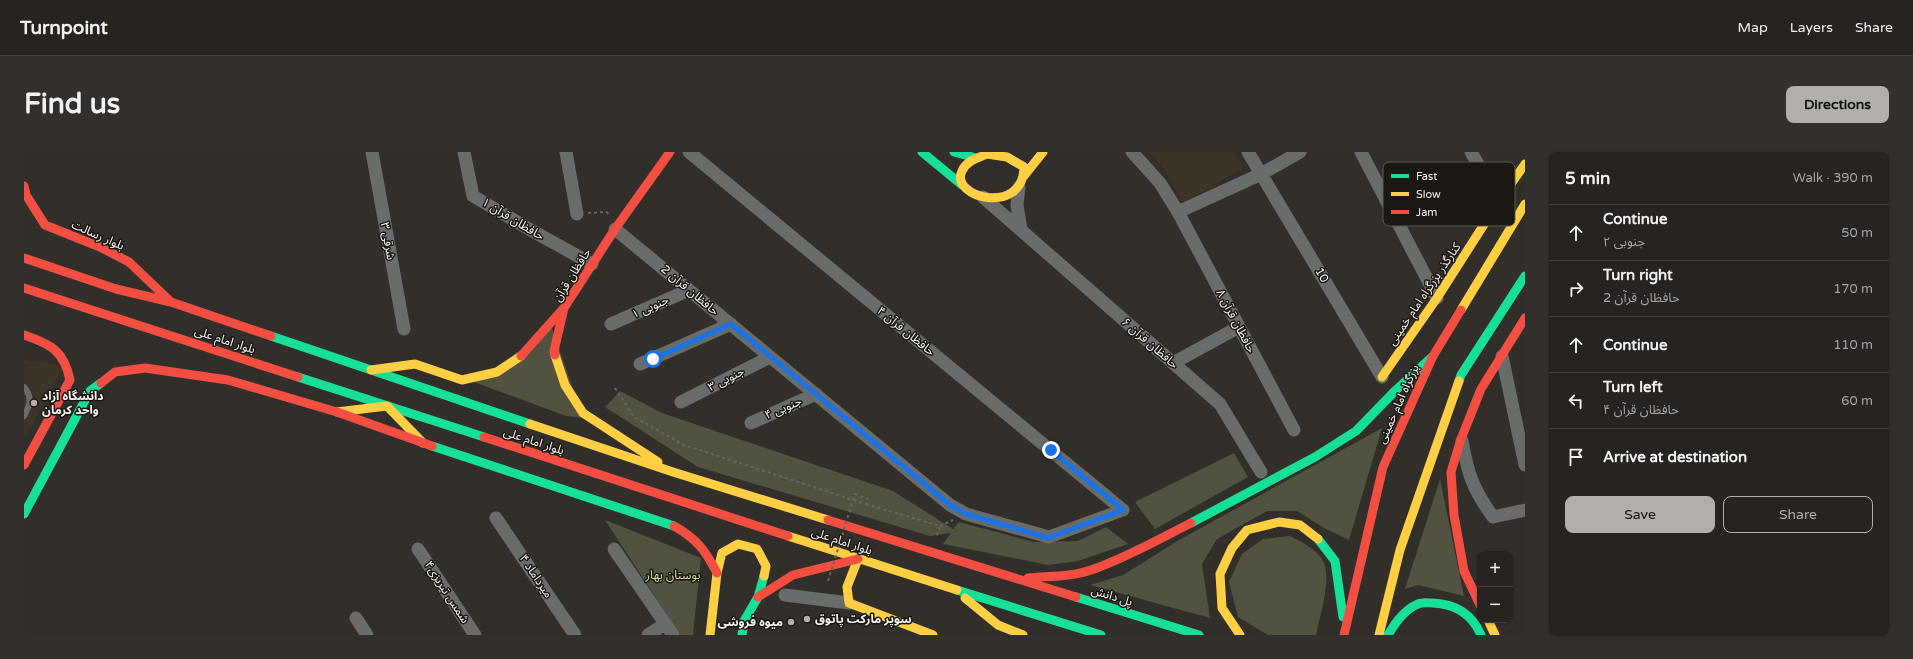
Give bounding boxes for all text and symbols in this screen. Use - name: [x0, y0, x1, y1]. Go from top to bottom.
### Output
- text: Turnpoint: [20, 17, 108, 39]
- text: Map: [1738, 19, 1768, 36]
- text: Layers: [1790, 19, 1833, 36]
- text: Share: [1855, 19, 1893, 36]
- button: Directions: [1786, 86, 1889, 123]
- text: Find us: [24, 87, 120, 121]
- legend: [1383, 162, 1515, 226]
- text: 5 min: [1565, 168, 1610, 189]
- text: Fast: [1416, 170, 1437, 183]
- text: Walk · 390 m: [1793, 170, 1873, 186]
- text: Slow: [1416, 188, 1441, 201]
- street label: حافظان قرآن ۱: [479, 195, 547, 243]
- text: Jam: [1416, 206, 1437, 219]
- text: Continue: [1603, 210, 1667, 228]
- street label: بلوار رسالت: [70, 217, 126, 253]
- street label: ۳ شرقی: [378, 221, 398, 261]
- icon: ahead: [1565, 222, 1587, 244]
- text: 50 m: [1841, 225, 1873, 241]
- text: جنوبی ۲: [1603, 234, 1645, 250]
- street label: کنارگذر بزرگراه امام خمینی: [1385, 239, 1466, 349]
- street label: حافظان قرآن: [550, 246, 594, 304]
- street label: حافظان قرآن 2: [658, 262, 722, 318]
- street label: 10: [1312, 265, 1332, 285]
- text: Turn right: [1603, 266, 1673, 284]
- icon: right: [1565, 278, 1587, 300]
- text: 170 m: [1833, 281, 1873, 297]
- street label: حافظان قرآن ۸: [1213, 287, 1259, 355]
- text: حافظان قرآن 2: [1603, 290, 1680, 306]
- street label: جنوبی ۱: [629, 293, 671, 321]
- street label: حافظان قرآن ۴: [874, 303, 938, 359]
- street label: حافظان قرآن ۶: [1119, 315, 1181, 371]
- street label: بلوار امام علی: [192, 324, 257, 358]
- icon: ahead: [1565, 334, 1587, 356]
- text: Continue: [1603, 336, 1667, 354]
- text: 110 m: [1833, 337, 1873, 353]
- route start: [644, 350, 662, 368]
- street label: بزرگراه امام خمینی: [1374, 362, 1424, 447]
- street label: جنوبی ۳: [705, 364, 747, 394]
- text: Turn left: [1603, 378, 1663, 396]
- place label: دانشگاه آزاد واحد کرمان: [42, 389, 104, 417]
- icon: left: [1565, 390, 1587, 412]
- text: 60 m: [1841, 393, 1873, 409]
- street label: جنوبی ۴: [762, 394, 804, 422]
- marker: دانشگاه آزاد واحد کرمان: [29, 398, 39, 408]
- text: حافظان قرآن ۴: [1603, 402, 1679, 418]
- street label: بلوار امام علی: [501, 425, 566, 459]
- route end: [1042, 441, 1060, 459]
- icon: arrive: [1565, 446, 1587, 468]
- text: Arrive at destination: [1603, 448, 1747, 466]
- button: Save: [1565, 496, 1715, 533]
- button: Share: [1723, 496, 1873, 533]
- street label: بلوار امام علی: [809, 525, 874, 559]
- map controls: [1477, 551, 1513, 623]
- button: +: [1477, 551, 1513, 587]
- street label: میرداماد ۴: [516, 552, 556, 600]
- street label: شمس تیریزی۴: [422, 558, 472, 626]
- park label: بوستان بهار: [645, 568, 700, 582]
- street label: پل دانش: [1089, 583, 1134, 610]
- button: −: [1477, 587, 1513, 623]
- place label: سوپر مارکت پاتوق: [815, 612, 912, 628]
- marker: سوپر مارکت پاتوق: [802, 614, 812, 624]
- place label: میوه فروشی: [718, 615, 783, 629]
- marker: میوه فروشی: [786, 617, 796, 627]

